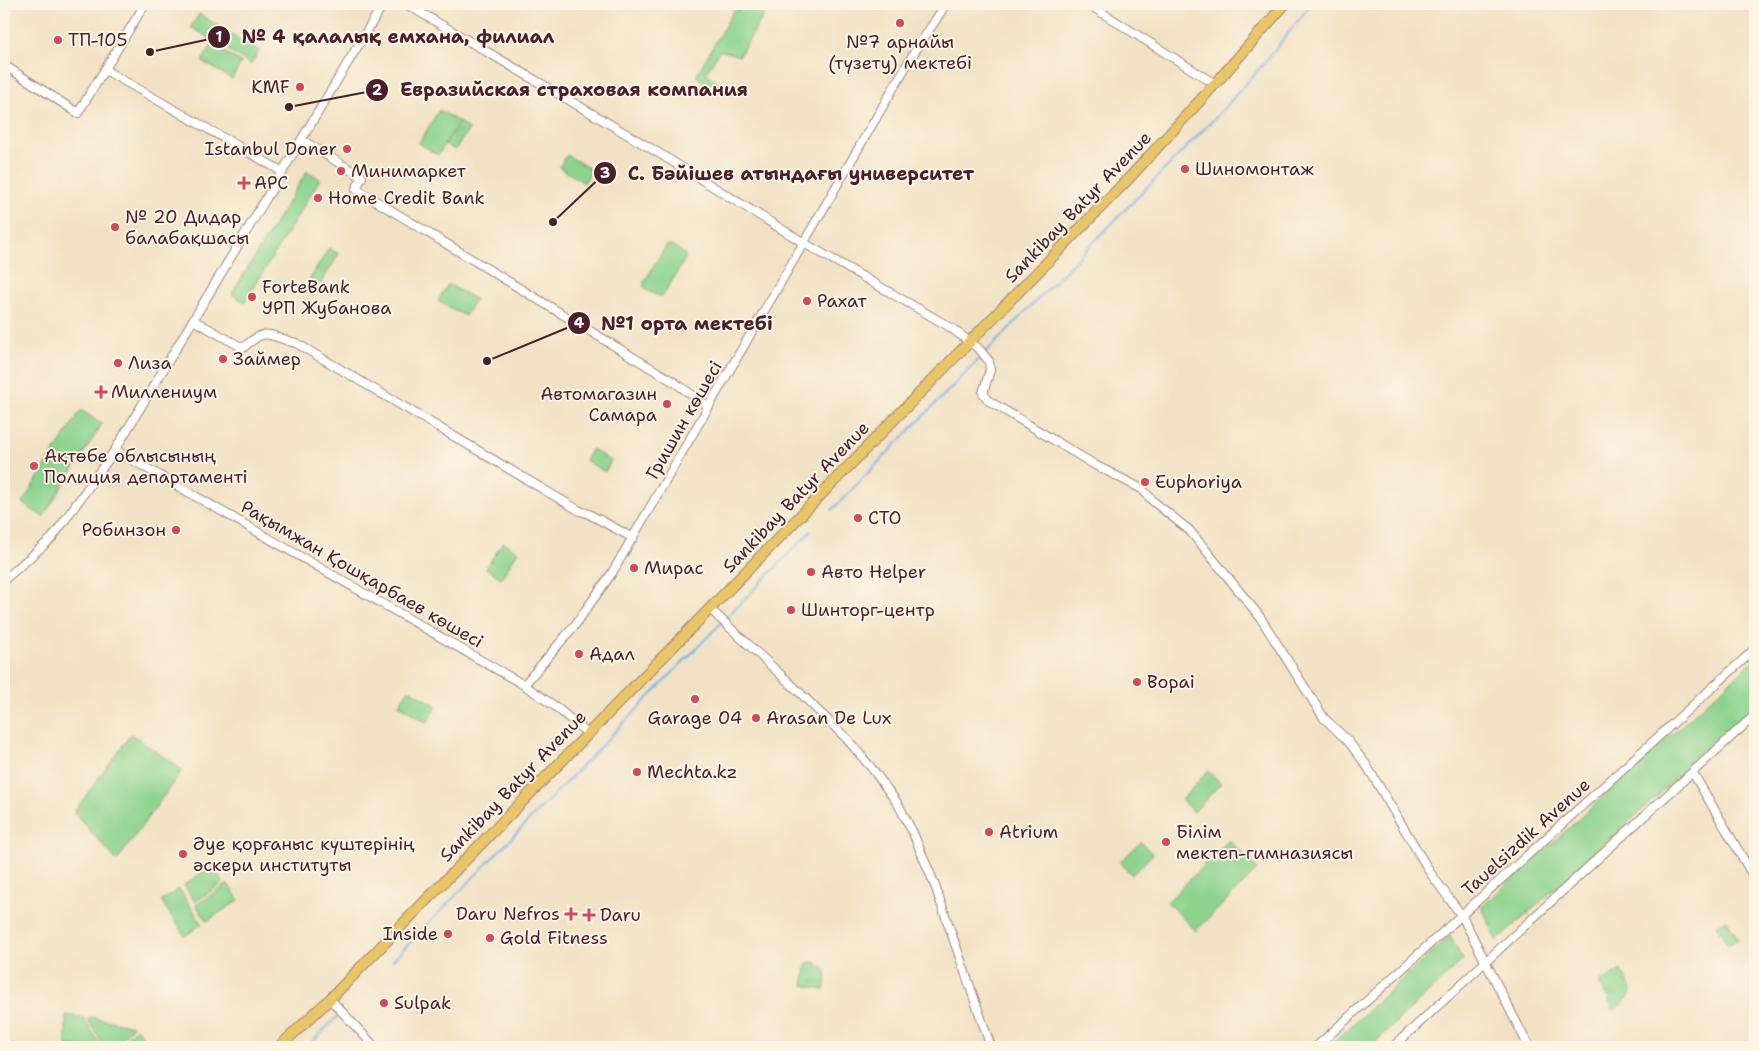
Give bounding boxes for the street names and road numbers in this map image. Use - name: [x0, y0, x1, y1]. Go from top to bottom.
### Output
- street label: Sankibay Batyr Avenue: [999, 126, 1157, 288]
- street label: Гришин көшесі: [640, 356, 728, 484]
- street label: Sankibay Batyr Avenue: [717, 416, 875, 578]
- street label: Рақымжан Қошқарбаев көшесі: [236, 495, 488, 653]
- street label: Sankibay Batyr Avenue: [434, 705, 592, 867]
- street label: Tauelsizdik Avenue: [1457, 773, 1595, 901]

